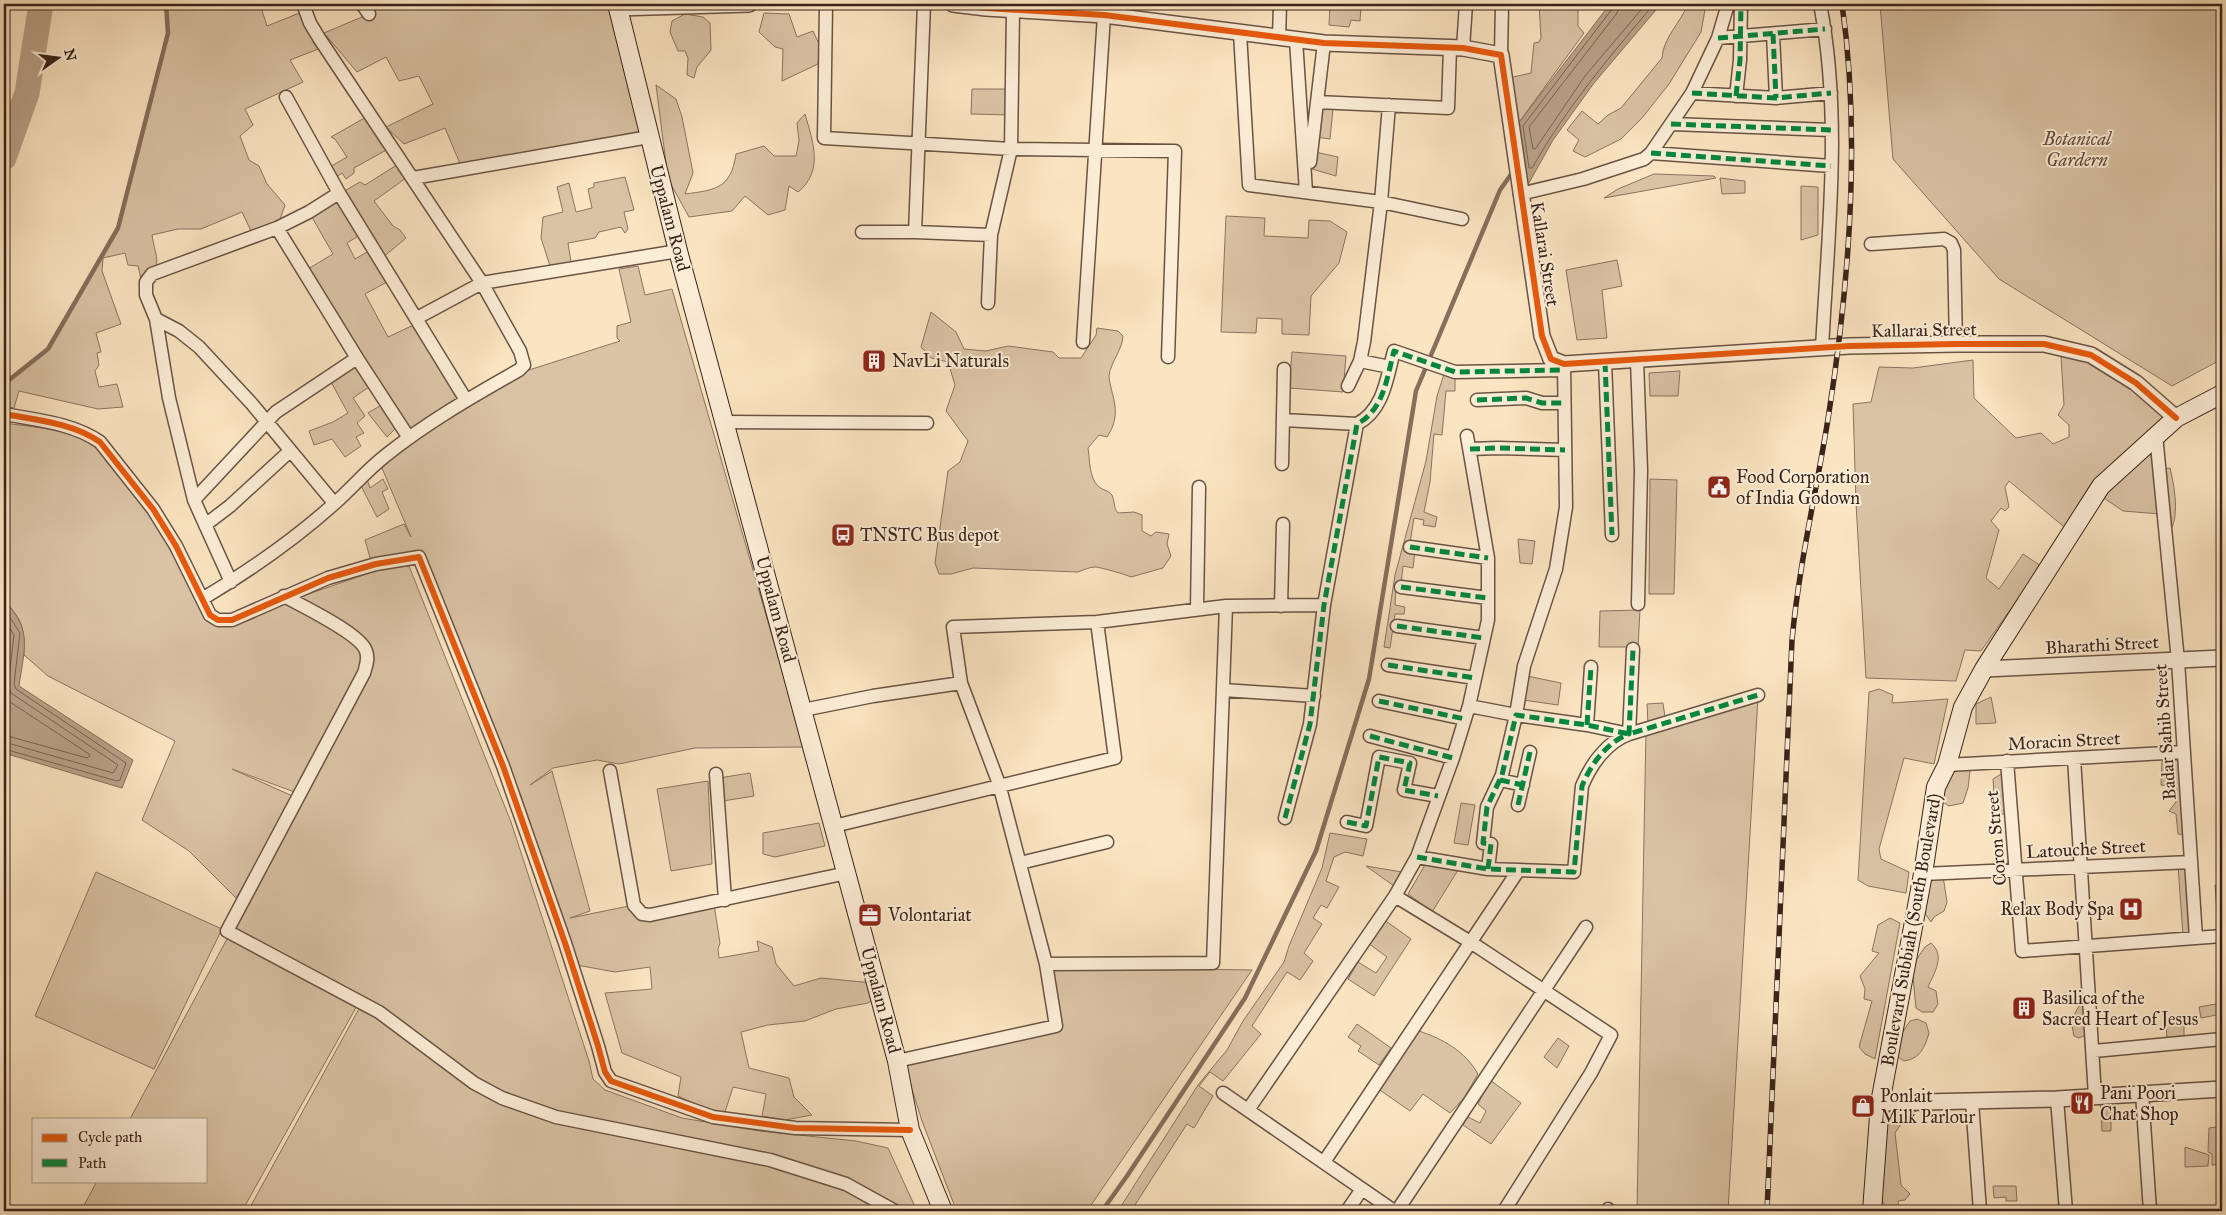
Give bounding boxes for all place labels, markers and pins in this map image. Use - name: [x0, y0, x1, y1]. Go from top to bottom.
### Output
- building icon: NavLi Naturals: [861, 348, 887, 374]
- place label: NavLi Naturals: [892, 350, 1009, 372]
- place label: Food Corporation of India Godown: [1736, 466, 1870, 509]
- public building icon: Food Corporation of India Godown: [1706, 474, 1732, 500]
- bus stop icon: TNSTC Bus depot: [830, 522, 856, 548]
- place label: TNSTC Bus depot: [860, 524, 1000, 546]
- hospital icon: Relax Body Spa: [2118, 896, 2144, 922]
- place label: Relax Body Spa: [2000, 898, 2114, 920]
- office icon: Volontariat: [857, 902, 883, 928]
- place label: Volontariat: [887, 904, 972, 926]
- place label: Basilica of the Sacred Heart of Jesus: [2042, 987, 2198, 1031]
- building icon: Basilica of the Sacred Heart of Jesus: [2011, 995, 2037, 1021]
- place label: Pani Poori Chat Shop: [2100, 1082, 2179, 1125]
- place label: Ponlait Milk Parlour: [1880, 1085, 1975, 1128]
- restaurant icon: Pani Poori Chat Shop: [2069, 1090, 2095, 1116]
- shop icon: Ponlait Milk Parlour: [1850, 1093, 1876, 1119]

